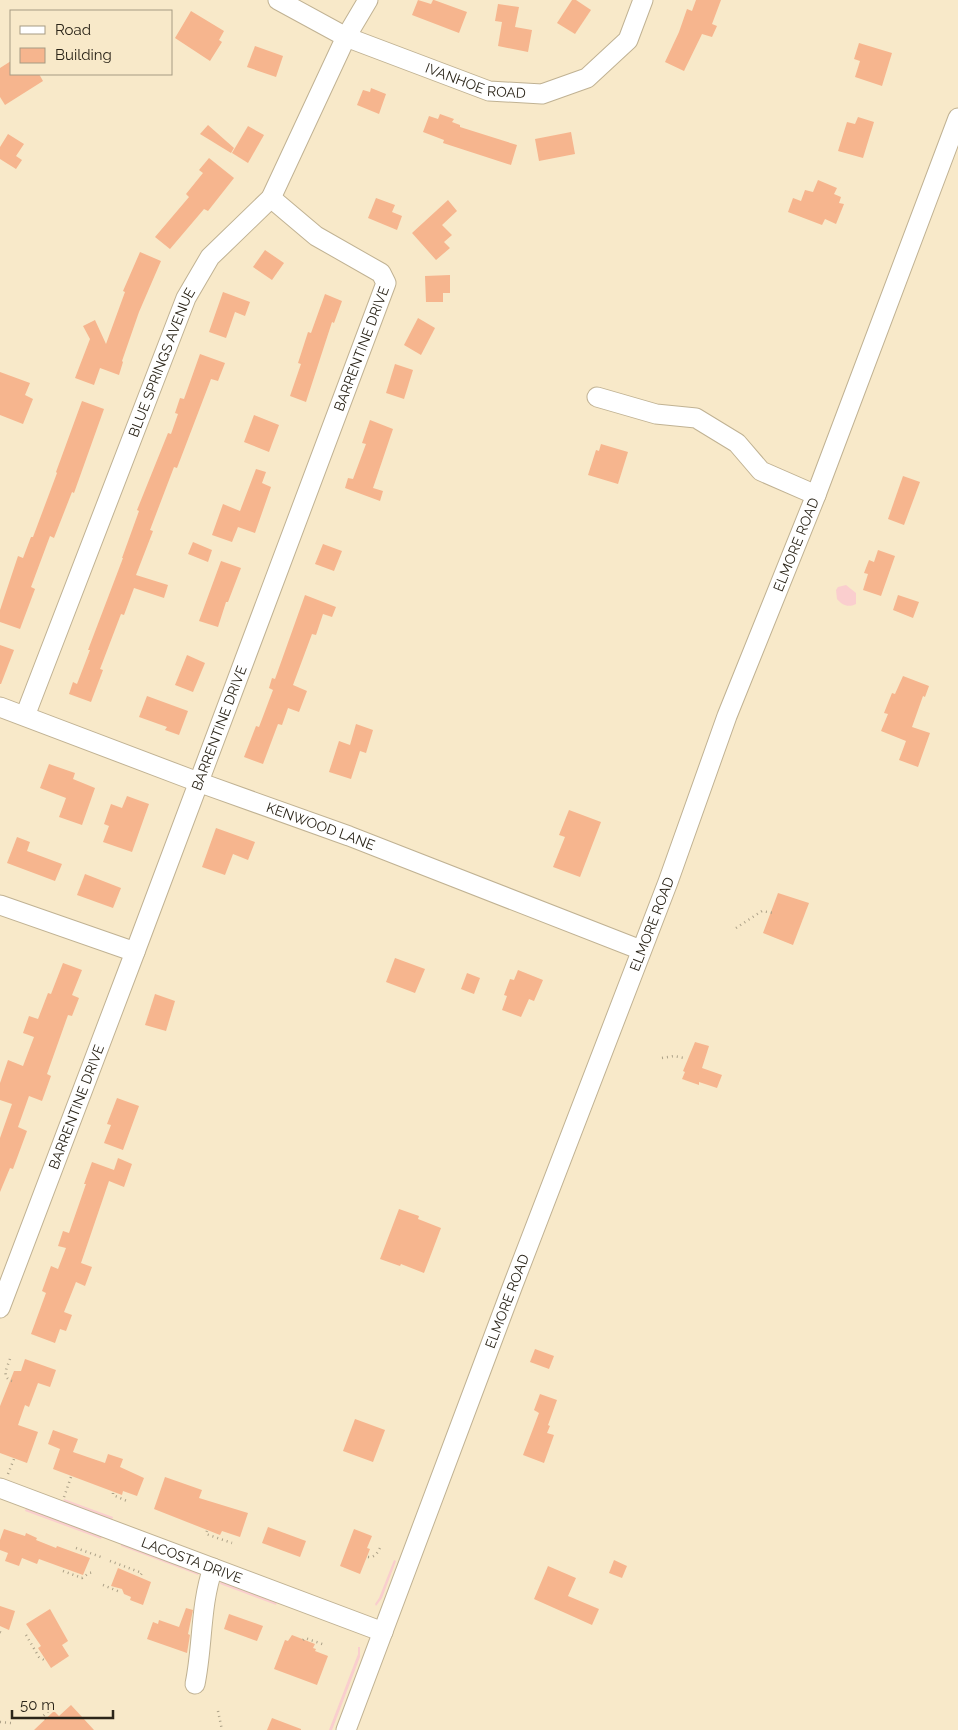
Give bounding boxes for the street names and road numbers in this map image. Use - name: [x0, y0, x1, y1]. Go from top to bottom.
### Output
- street label: IVANHOE ROAD: [423, 60, 526, 101]
- street label: BARRENTINE DRIVE: [331, 284, 392, 413]
- street label: BLUE SPRINGS AVENUE: [125, 285, 198, 439]
- street label: ELMORE ROAD: [770, 495, 822, 594]
- street label: BARRENTINE DRIVE: [188, 663, 250, 793]
- street label: KENWOOD LANE: [264, 799, 377, 853]
- street label: ELMORE ROAD: [626, 875, 677, 973]
- street label: BARRENTINE DRIVE: [45, 1042, 107, 1171]
- street label: ELMORE ROAD: [482, 1252, 532, 1351]
- street label: LACOSTA DRIVE: [139, 1534, 245, 1586]

